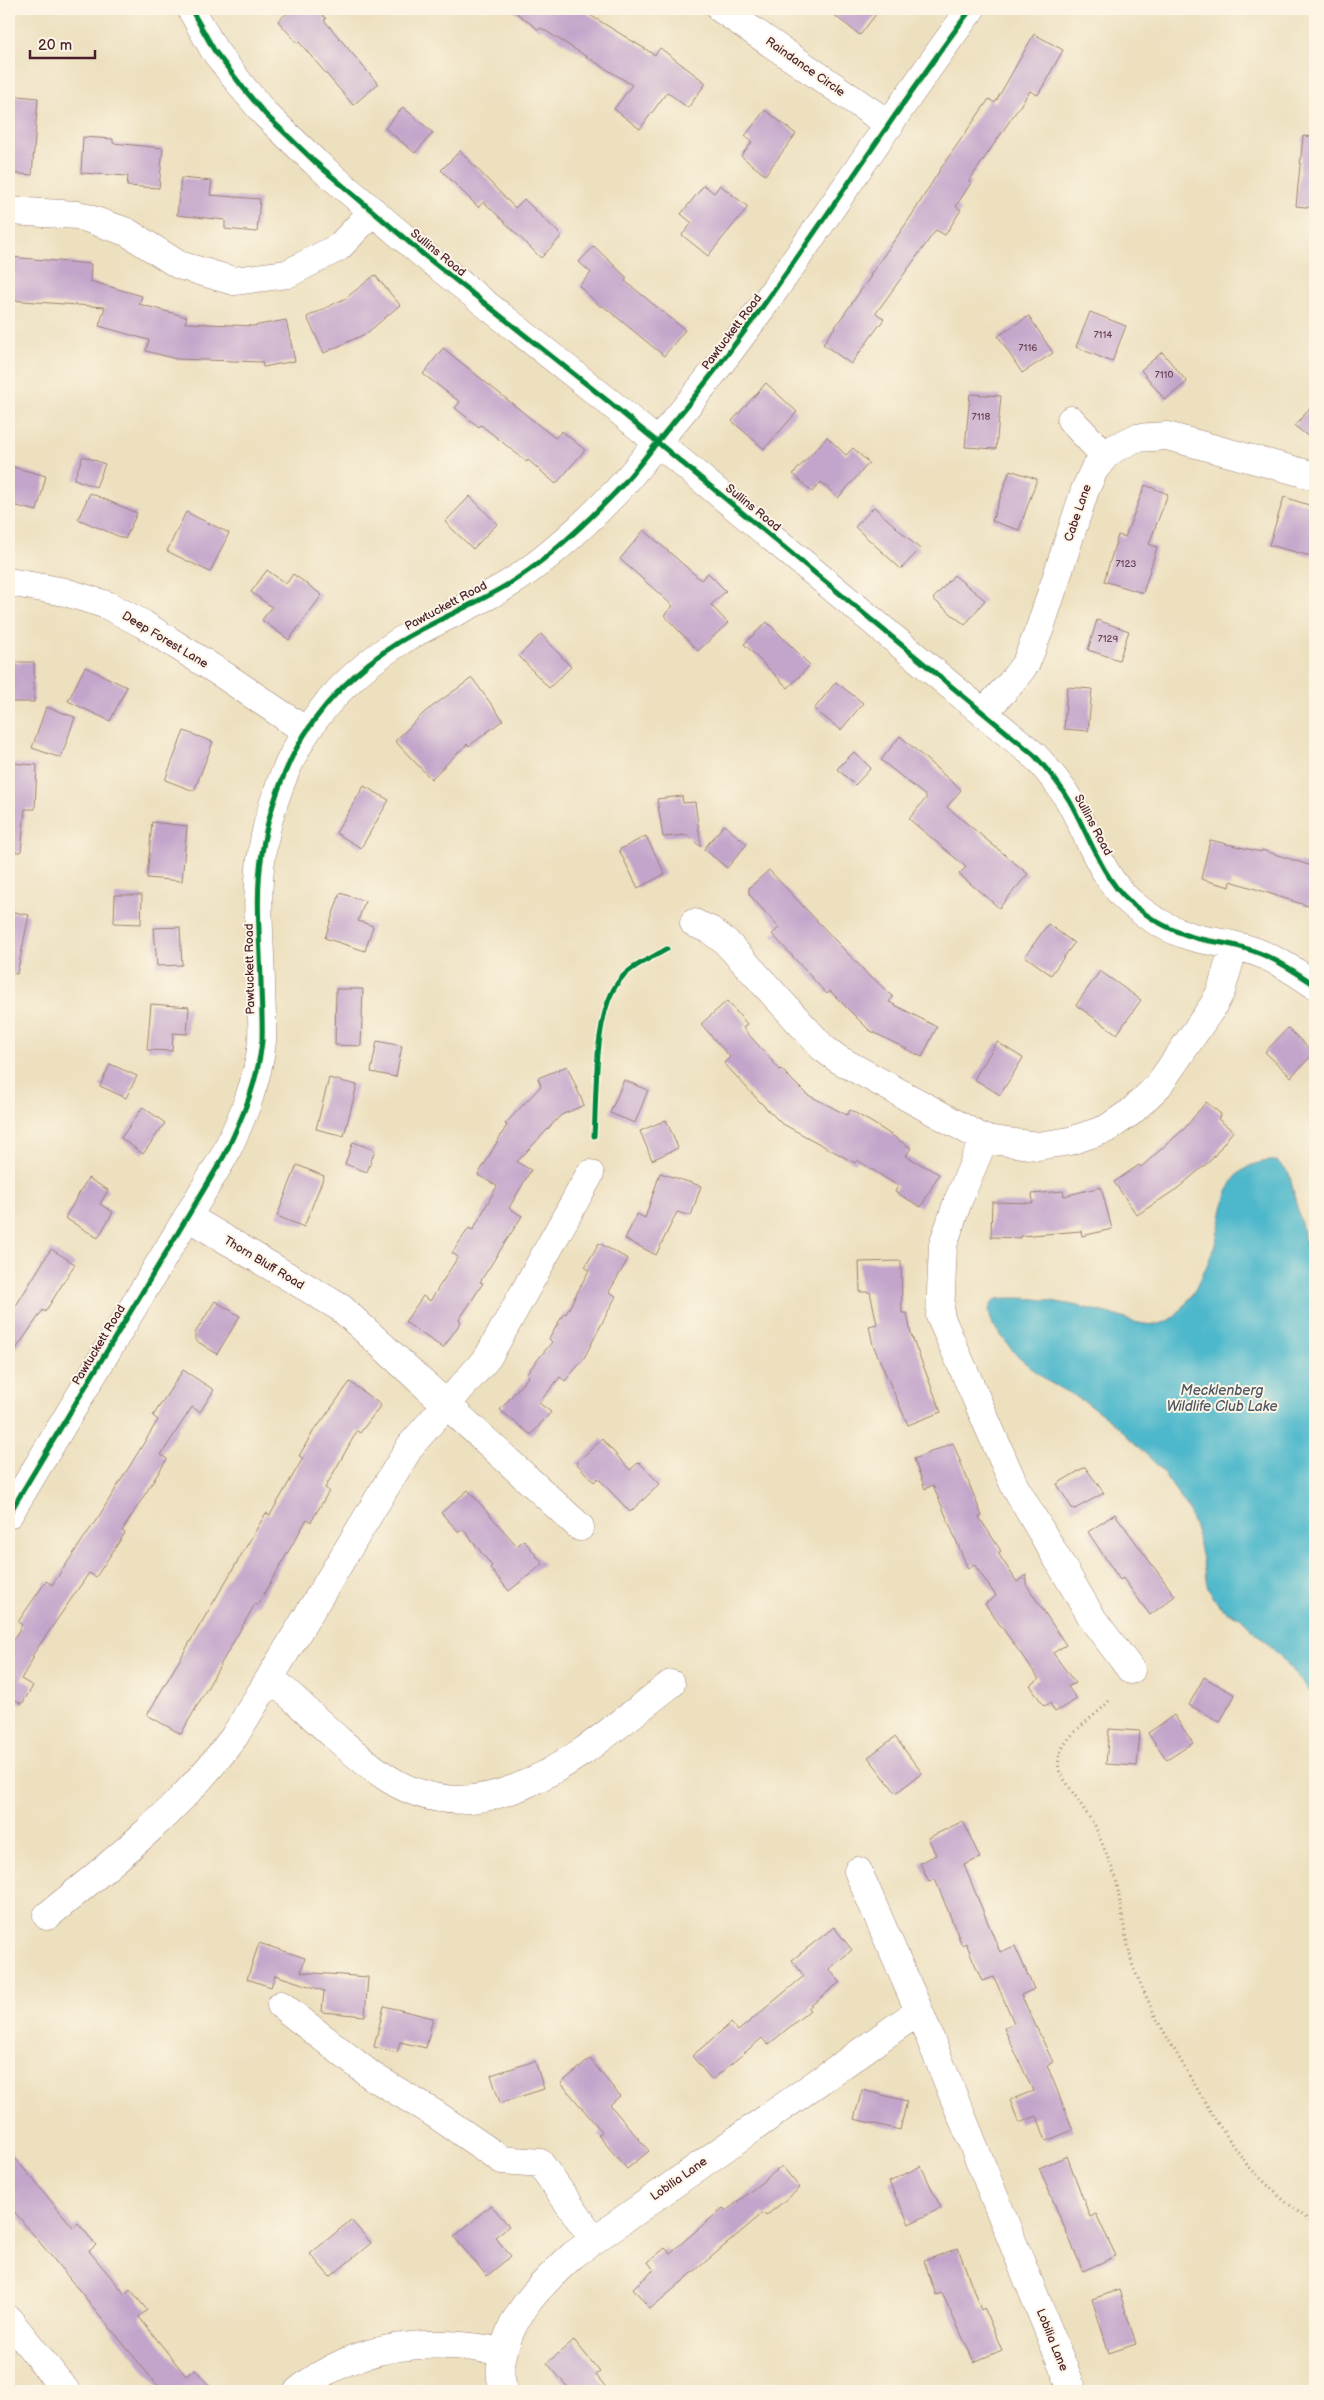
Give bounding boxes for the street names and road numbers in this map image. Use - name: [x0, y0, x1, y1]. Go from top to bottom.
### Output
- street label: Raindance Circle: [762, 34, 848, 100]
- street label: Sullins Road: [407, 226, 469, 280]
- street label: Pawtuckett Road: [699, 291, 765, 373]
- street label: Sullins Road: [722, 481, 784, 535]
- street label: Cabe Lane: [1061, 482, 1095, 544]
- street label: Pawtuckett Road: [402, 578, 490, 634]
- street label: Deep Forest Lane: [119, 608, 211, 672]
- street label: Sullins Road: [1071, 792, 1115, 858]
- street label: Pawtuckett Road: [242, 923, 258, 1015]
- street label: Thorn Bluff Road: [221, 1233, 307, 1293]
- street label: Pawtuckett Road: [69, 1302, 129, 1388]
- street label: Lobilia Lane: [648, 2154, 710, 2204]
- street label: Lobilia Lane: [1033, 2307, 1071, 2373]

